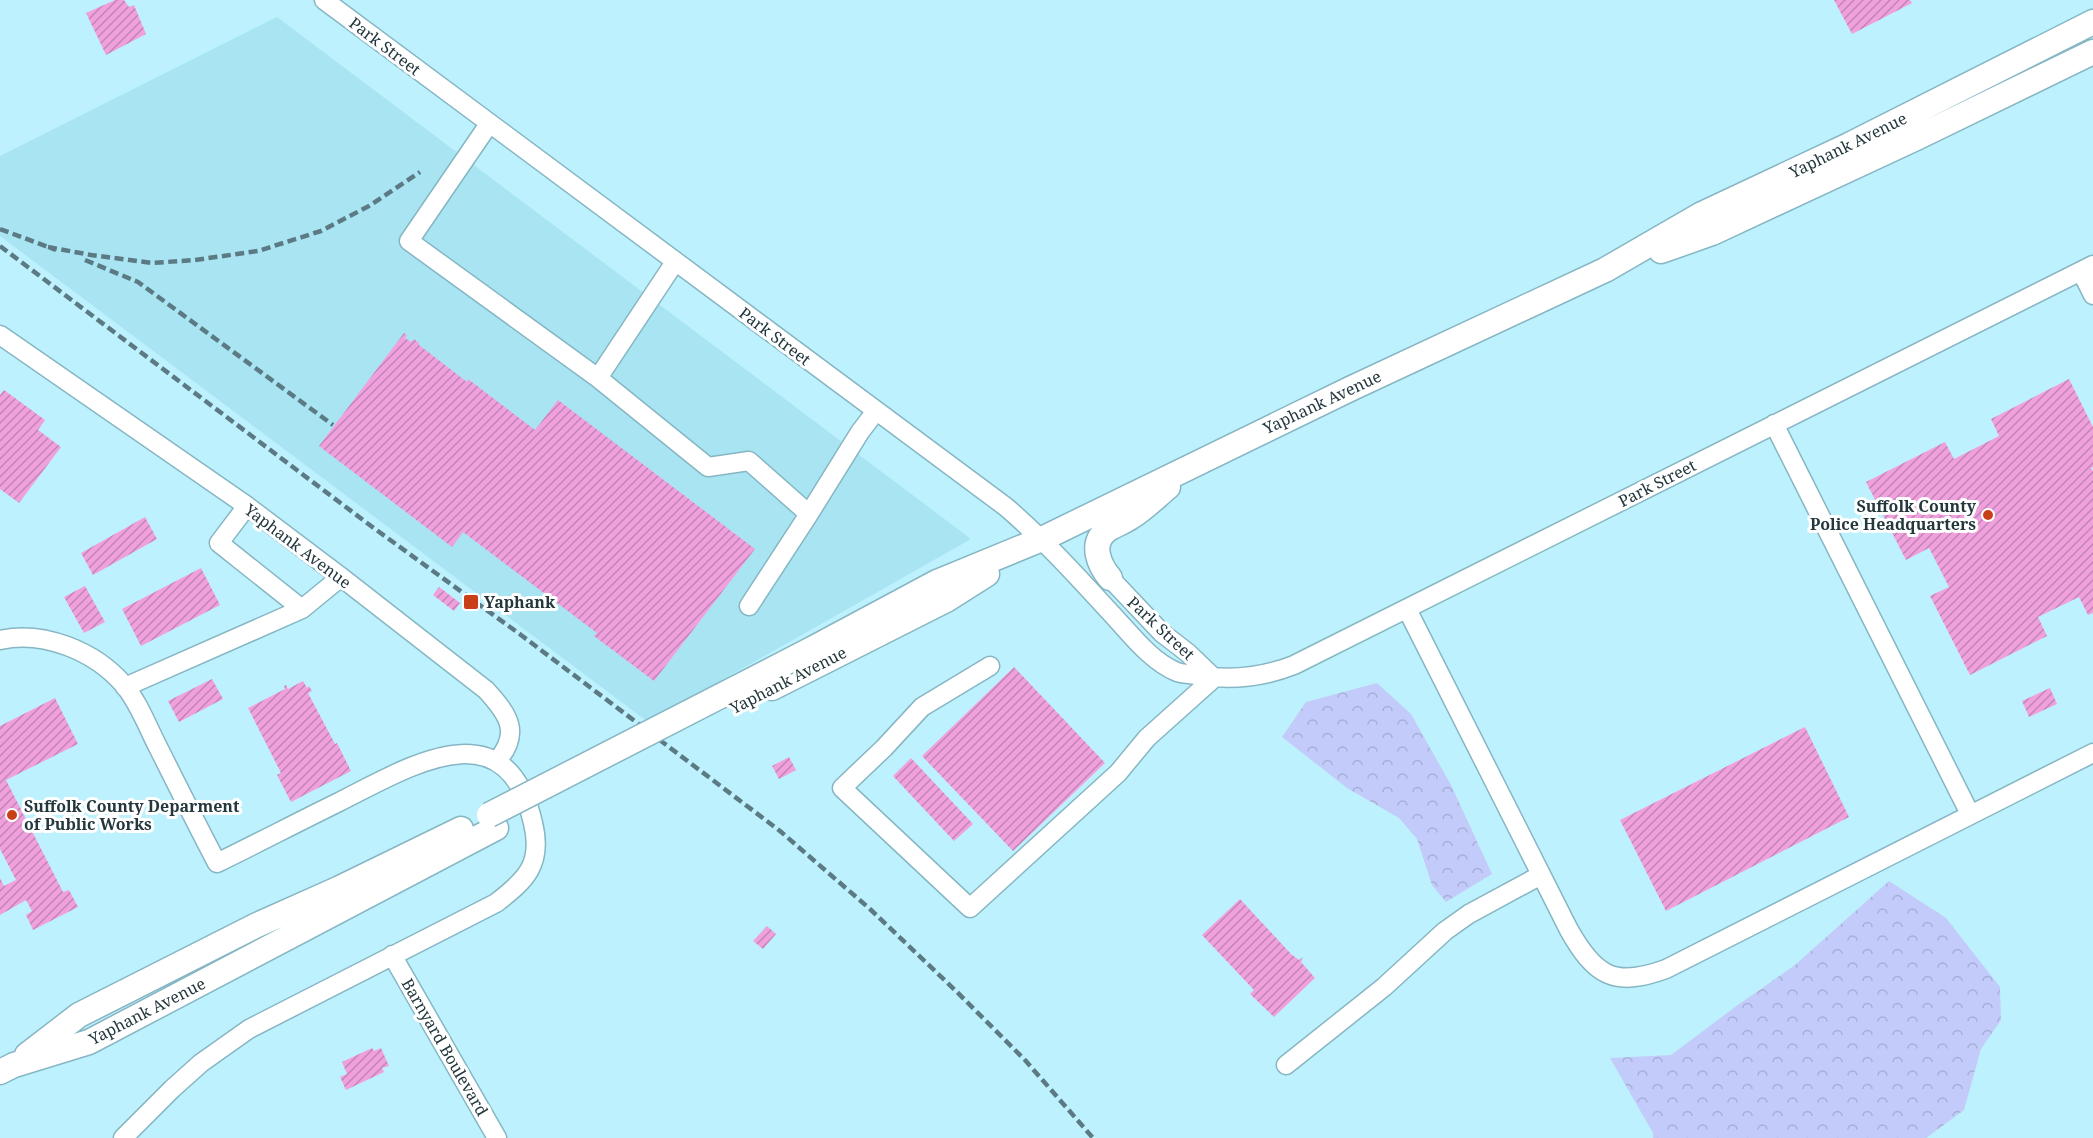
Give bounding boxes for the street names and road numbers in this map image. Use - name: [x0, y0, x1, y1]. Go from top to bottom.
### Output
- street label: Park Street: [345, 12, 426, 80]
- street label: Yaphank Avenue: [1785, 107, 1910, 183]
- street label: Park Street: [735, 302, 816, 370]
- street label: Yaphank Avenue: [1258, 365, 1385, 439]
- street label: Park Street: [1614, 454, 1700, 512]
- street label: Yaphank Avenue: [239, 498, 356, 593]
- street label: Park Street: [1123, 591, 1200, 665]
- street label: Yaphank Avenue: [725, 641, 850, 719]
- street label: Yaphank Avenue: [84, 972, 209, 1050]
- street label: Barnyard Boulevard: [397, 974, 494, 1120]

